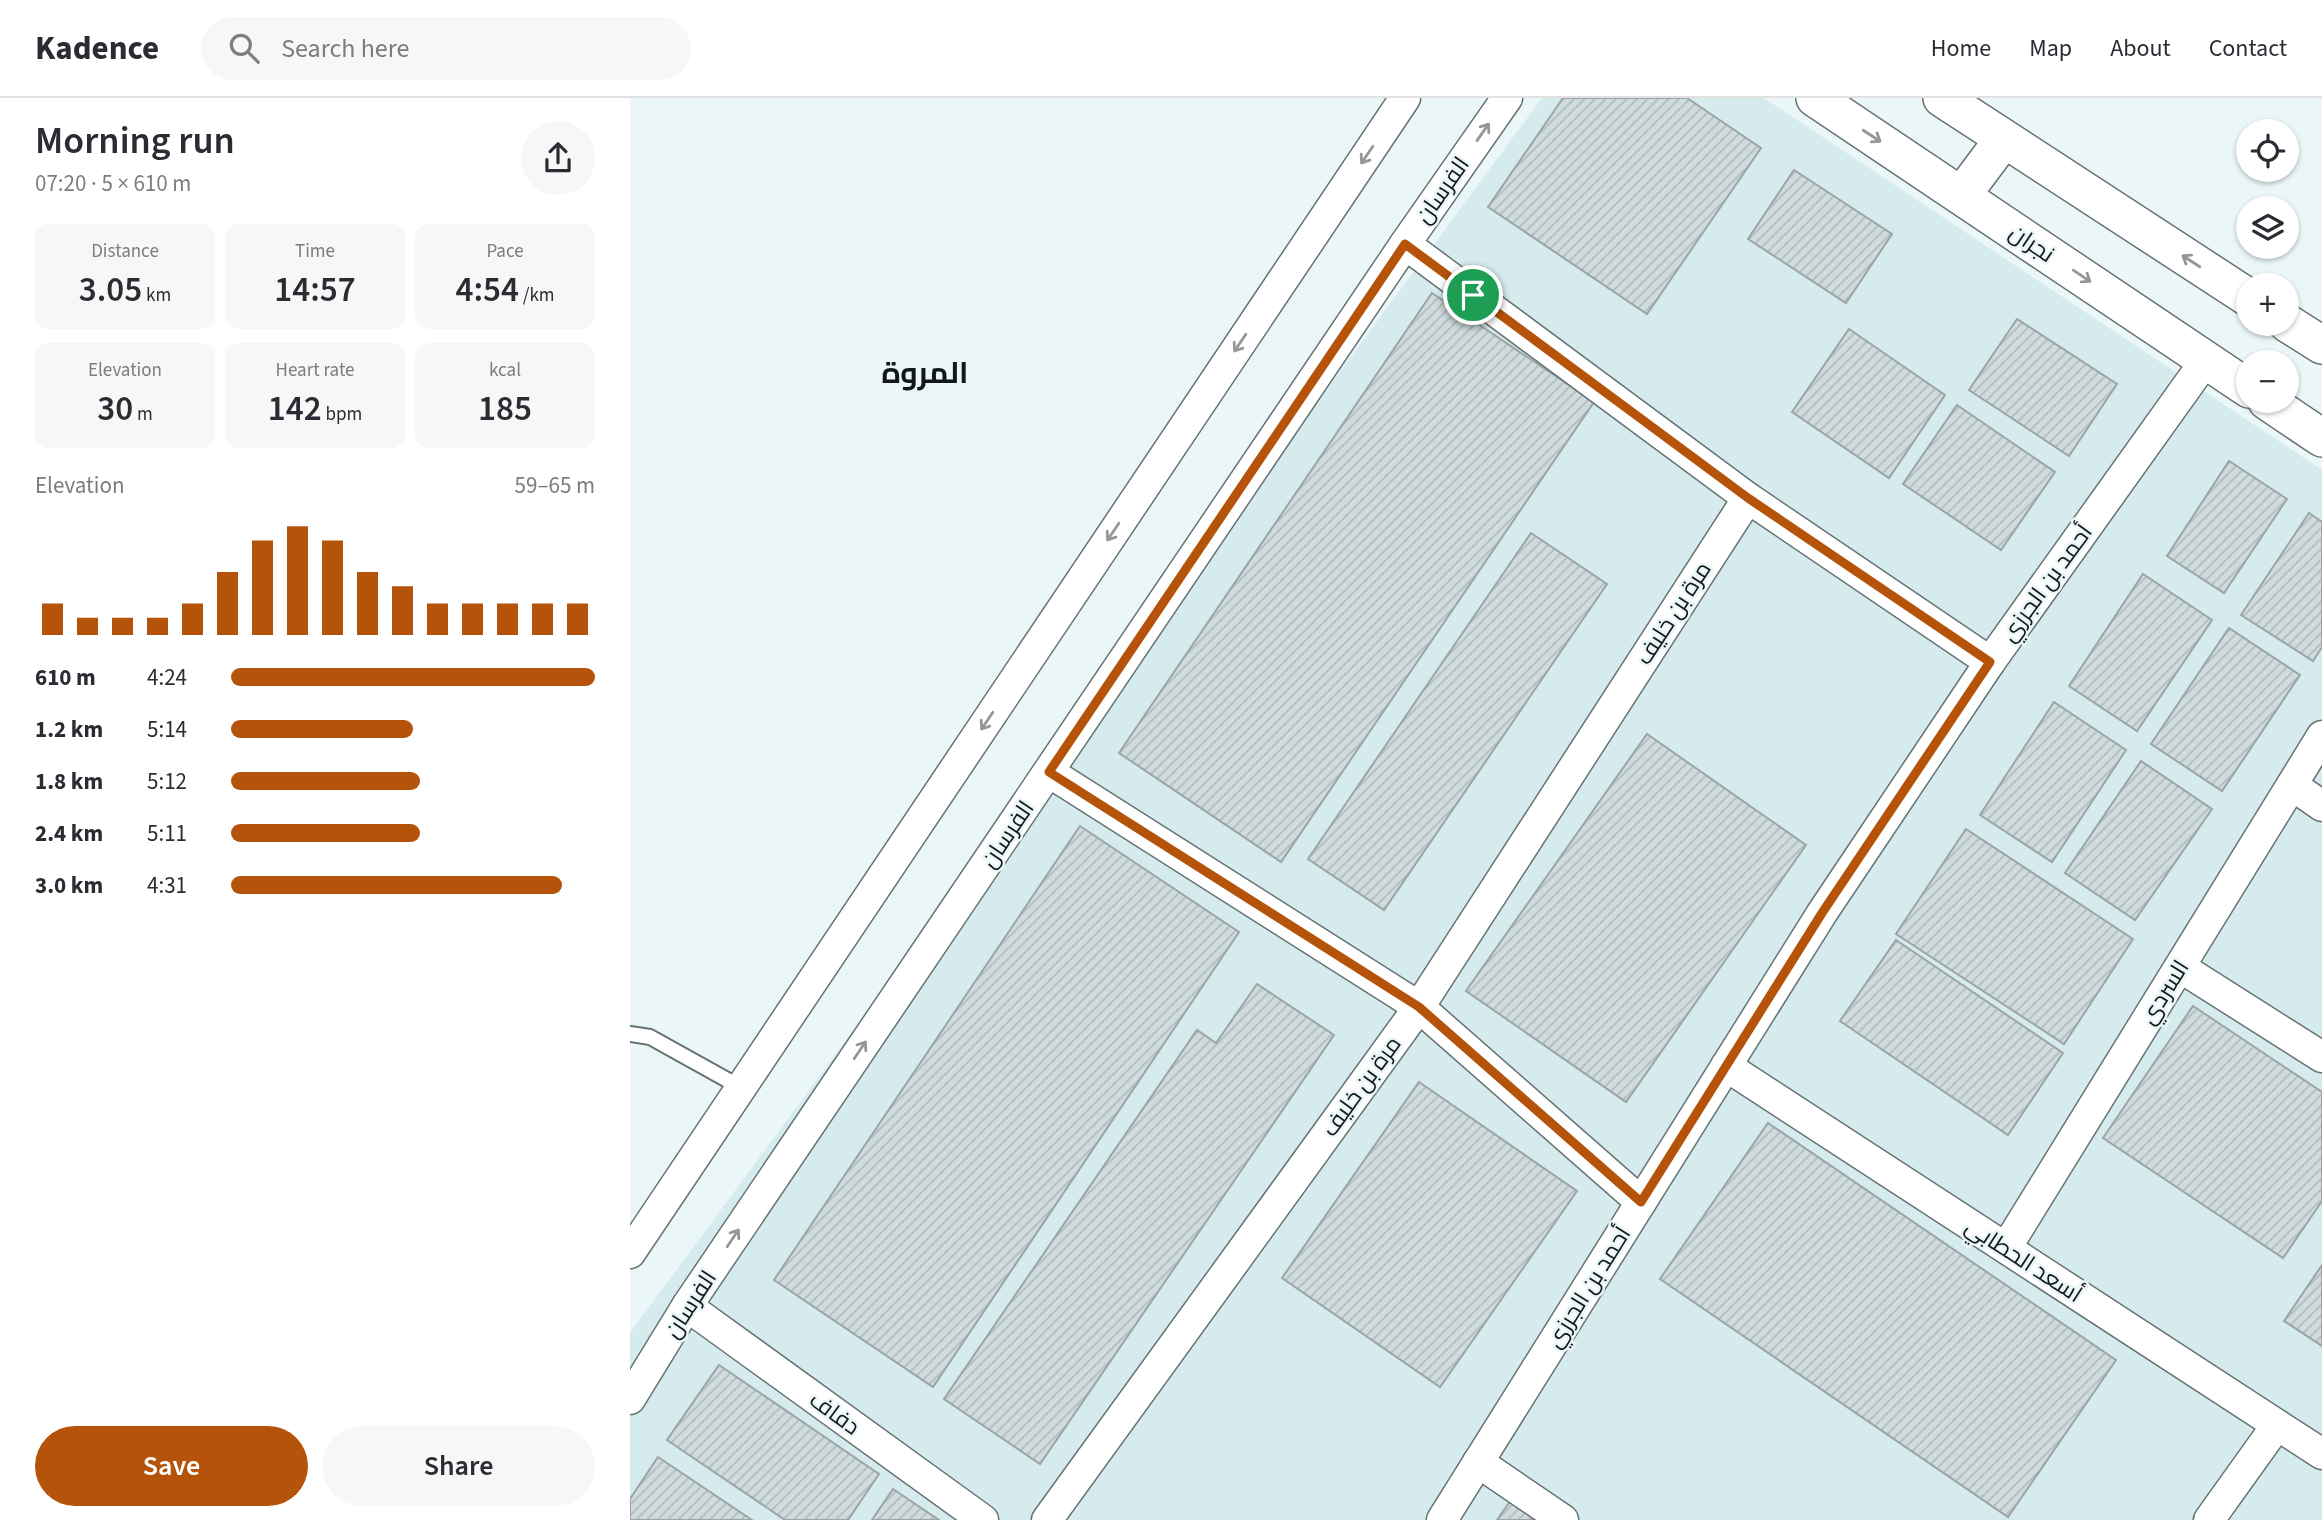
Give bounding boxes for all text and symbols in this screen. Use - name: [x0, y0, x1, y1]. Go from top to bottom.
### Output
- search box: [201, 17, 691, 80]
- text: Kadence: [35, 25, 159, 72]
- icon: search: [225, 29, 263, 67]
- text: Search here: [281, 30, 409, 67]
- text: Home: [1931, 31, 1991, 66]
- text: Map: [2029, 31, 2072, 66]
- text: About: [2110, 31, 2171, 66]
- text: Contact: [2209, 31, 2287, 66]
- text: Morning run: [35, 114, 235, 168]
- map controls: [2236, 119, 2299, 413]
- button: locate: [2236, 119, 2299, 182]
- button: share: [521, 121, 595, 195]
- one-way arrow: [1476, 123, 1490, 142]
- one-way arrow: [1862, 128, 1881, 143]
- one-way arrow: [1360, 144, 1374, 164]
- street label: الفرسان: [1407, 150, 1478, 231]
- text: 07:20 · 5 × 610 m: [35, 167, 191, 200]
- button: layers: [2236, 196, 2299, 259]
- street label: نجران: [2002, 216, 2061, 271]
- text: Distance: [91, 238, 159, 265]
- text: Time: [295, 238, 335, 265]
- text: Pace: [486, 238, 524, 265]
- one-way arrow: [2182, 254, 2202, 268]
- text: 3.05: [79, 265, 142, 315]
- text: 14:57: [274, 265, 356, 315]
- text: 4:54: [455, 265, 519, 315]
- pin: [1443, 265, 1503, 325]
- one-way arrow: [2071, 269, 2091, 283]
- button: +: [2236, 273, 2299, 336]
- icon: arrive: [1454, 276, 1492, 314]
- text: km: [142, 282, 171, 309]
- text: /km: [519, 282, 555, 309]
- one-way arrow: [1233, 333, 1247, 353]
- button: −: [2236, 350, 2299, 413]
- district label: المروة: [882, 352, 968, 395]
- text: Elevation: [88, 357, 162, 384]
- text: Heart rate: [276, 357, 355, 384]
- text: kcal: [489, 357, 521, 384]
- text: 30: [97, 384, 133, 434]
- text: 142: [268, 384, 322, 434]
- text: 185: [478, 384, 532, 434]
- text: m: [133, 401, 153, 428]
- text: bpm: [322, 401, 362, 428]
- text: Elevation: [35, 469, 125, 502]
- text: 59–65 m: [515, 469, 595, 502]
- street label: أحمد بن الجرزي: [1992, 518, 2101, 649]
- one-way arrow: [1106, 522, 1121, 541]
- street label: مرة بن خليف: [1628, 555, 1719, 671]
- text: 610 m: [35, 661, 96, 694]
- text: 4:24: [147, 661, 187, 694]
- one-way arrow: [979, 711, 994, 730]
- text: 1.2 km: [35, 713, 103, 746]
- text: 5:14: [147, 713, 187, 746]
- text: 1.8 km: [35, 765, 103, 798]
- text: 5:12: [147, 765, 187, 798]
- street label: الفرسان: [973, 794, 1042, 875]
- text: 2.4 km: [35, 817, 103, 850]
- text: 5:11: [147, 817, 187, 850]
- text: 3.0 km: [35, 869, 103, 902]
- text: 4:31: [147, 869, 187, 902]
- street label: السردي: [2132, 954, 2198, 1031]
- street label: مرة بن خليف: [1314, 1029, 1409, 1143]
- one-way arrow: [853, 1041, 867, 1060]
- street label: أسعد الحطابي: [1958, 1210, 2089, 1311]
- street label: أحمد بن الجرزي: [1538, 1220, 1640, 1355]
- one-way arrow: [726, 1229, 740, 1248]
- street label: الفرسان: [656, 1264, 725, 1345]
- street label: دفاف: [803, 1384, 867, 1443]
- button: Save: [35, 1426, 308, 1506]
- button: Share: [322, 1426, 595, 1506]

